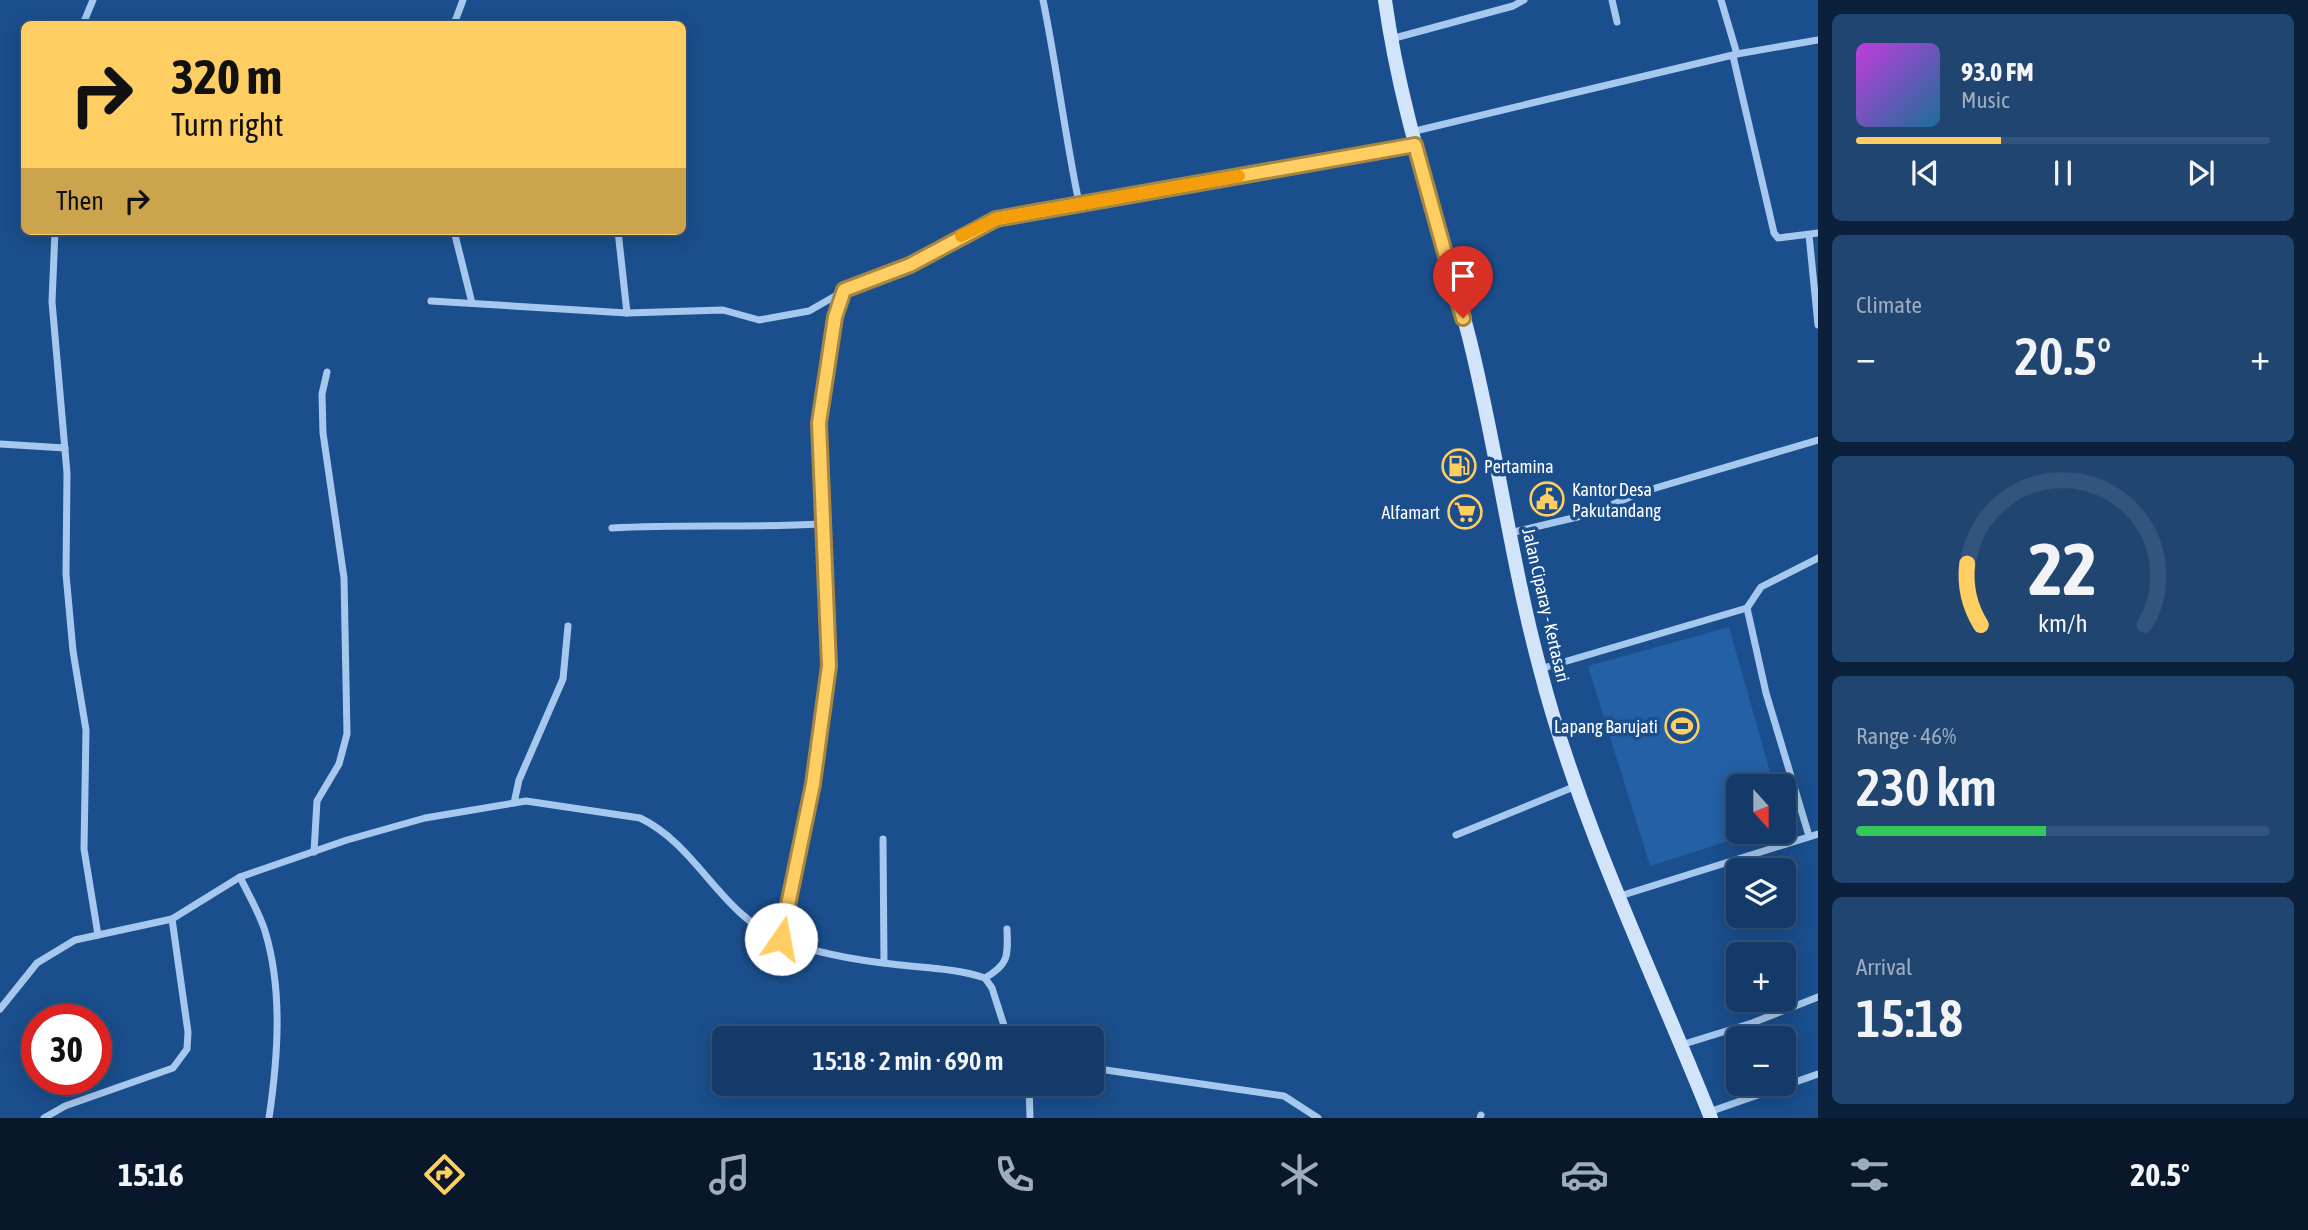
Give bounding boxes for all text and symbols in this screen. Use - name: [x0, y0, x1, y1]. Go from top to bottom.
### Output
- text: 320 m: [171, 48, 282, 104]
- icon: right: [56, 49, 147, 140]
- text: 93.0 FM: [1961, 57, 2034, 87]
- text: Music: [1961, 87, 2009, 113]
- text: Turn right: [171, 106, 284, 143]
- icon: previous: [1906, 154, 1944, 192]
- icon: pause: [2044, 154, 2082, 192]
- icon: next: [2182, 154, 2220, 192]
- icon: right: [118, 182, 156, 220]
- text: Then: [56, 186, 104, 216]
- pin: [1433, 246, 1493, 318]
- icon: arrive: [1444, 257, 1482, 295]
- text: Climate: [1856, 292, 1922, 318]
- text: 20.5°: [2015, 326, 2111, 386]
- text: −: [1856, 335, 1876, 378]
- text: +: [2250, 335, 2270, 378]
- fuel station icon: Pertamina: [1440, 447, 1478, 485]
- place label: Pertamina: [1484, 456, 1554, 477]
- place label: Kantor Desa Pakutandang: [1572, 479, 1661, 521]
- public building icon: Kantor Desa Pakutandang: [1528, 480, 1566, 518]
- supermarket icon: Alfamart: [1446, 493, 1484, 531]
- place label: Alfamart: [1381, 502, 1440, 523]
- street label: Jalan Ciparay - Kertasari: [1518, 526, 1574, 684]
- text: 22: [2029, 527, 2097, 610]
- text: km/h: [2038, 609, 2088, 637]
- sports icon: Lapang Barujati: [1663, 707, 1701, 745]
- place label: Lapang Barujati: [1554, 716, 1658, 737]
- text: Range · 46%: [1856, 723, 1956, 749]
- text: 230 km: [1856, 757, 1997, 817]
- north arrow: [1726, 774, 1796, 844]
- map controls: [1726, 774, 1796, 1096]
- button: layers: [1726, 858, 1796, 928]
- position arrow: [744, 902, 818, 976]
- button: +: [1726, 942, 1796, 1012]
- text: Arrival: [1856, 954, 1912, 980]
- text: 15:18: [1856, 988, 1963, 1048]
- speed limit sign: 30: [21, 1004, 112, 1095]
- button: −: [1726, 1026, 1796, 1096]
- text: 15:18 · 2 min · 690 m: [813, 1046, 1003, 1076]
- icon: directions: [420, 1150, 469, 1199]
- icon: music: [705, 1150, 754, 1199]
- icon: phone: [990, 1150, 1039, 1199]
- icon: climate: [1275, 1150, 1324, 1199]
- icon: car: [1560, 1150, 1609, 1199]
- icon: filters: [1845, 1150, 1894, 1199]
- text: 15:16: [118, 1156, 184, 1193]
- text: 20.5°: [2130, 1156, 2190, 1193]

